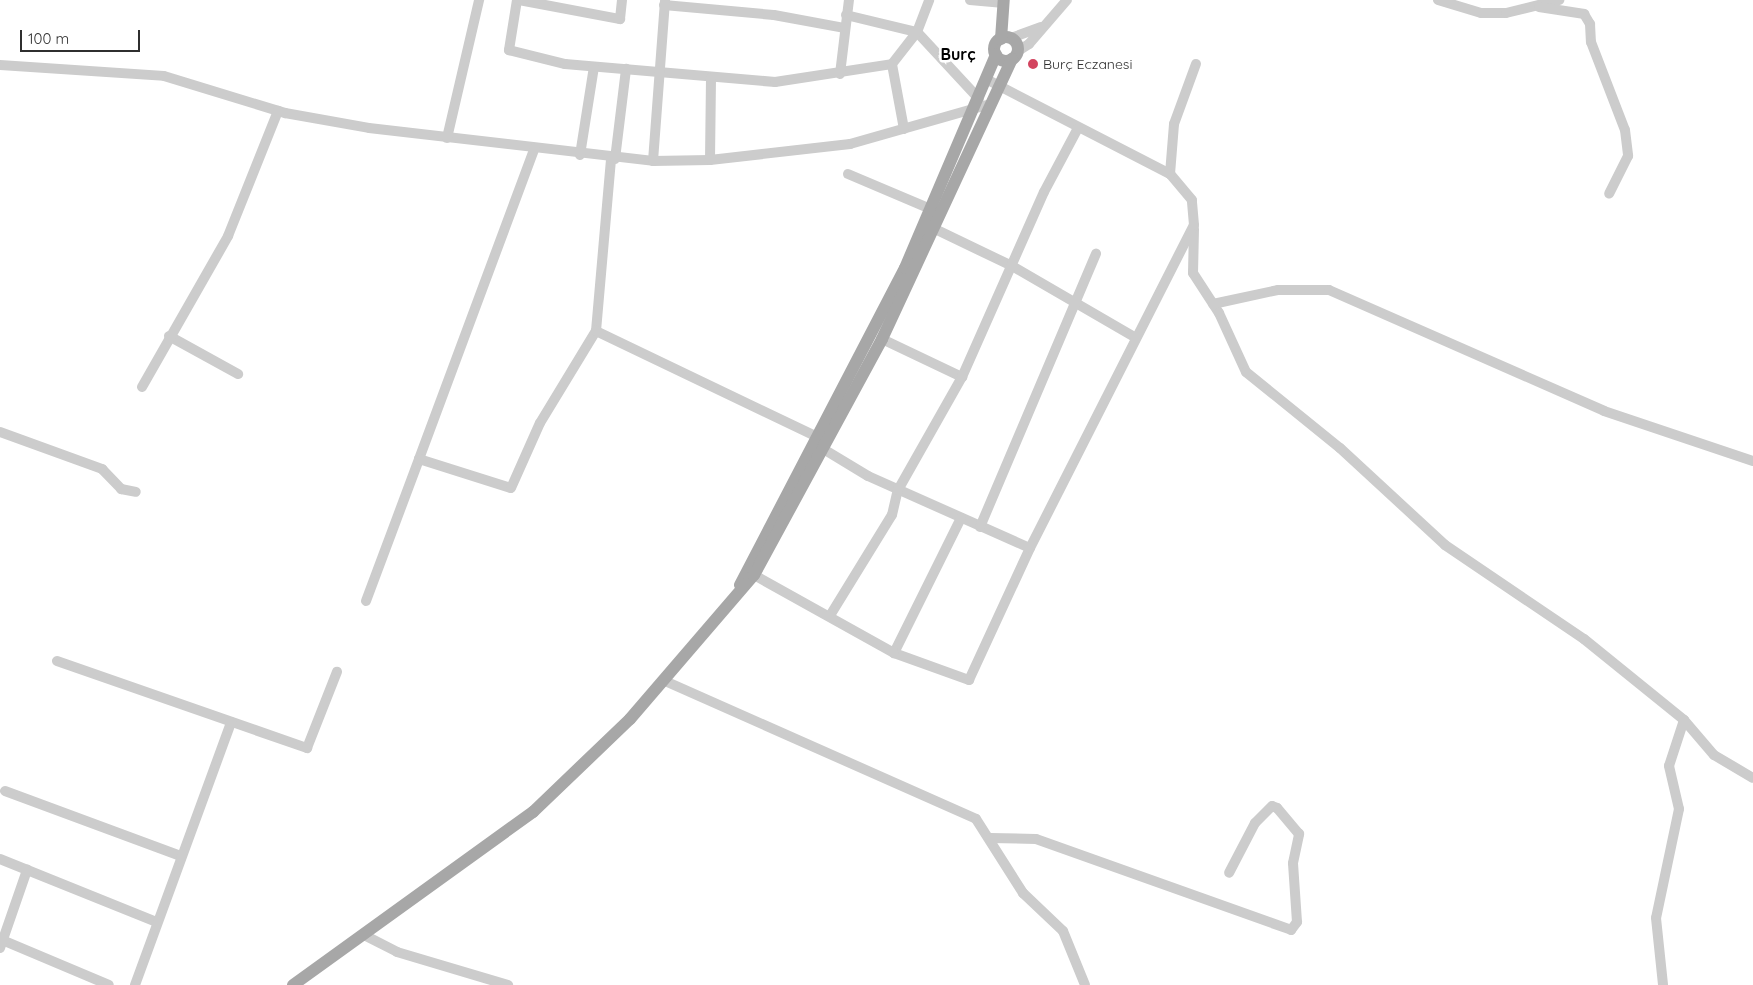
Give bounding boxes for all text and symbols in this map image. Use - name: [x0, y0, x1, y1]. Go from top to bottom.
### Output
- scale bar: [22, 20, 142, 52]
- text: 100 m: [28, 29, 69, 48]
- district label: Burç: [940, 44, 976, 64]
- place label: Burç Eczanesi: [1043, 56, 1132, 72]
- marker: Burç Eczanesi: [1027, 58, 1039, 70]

